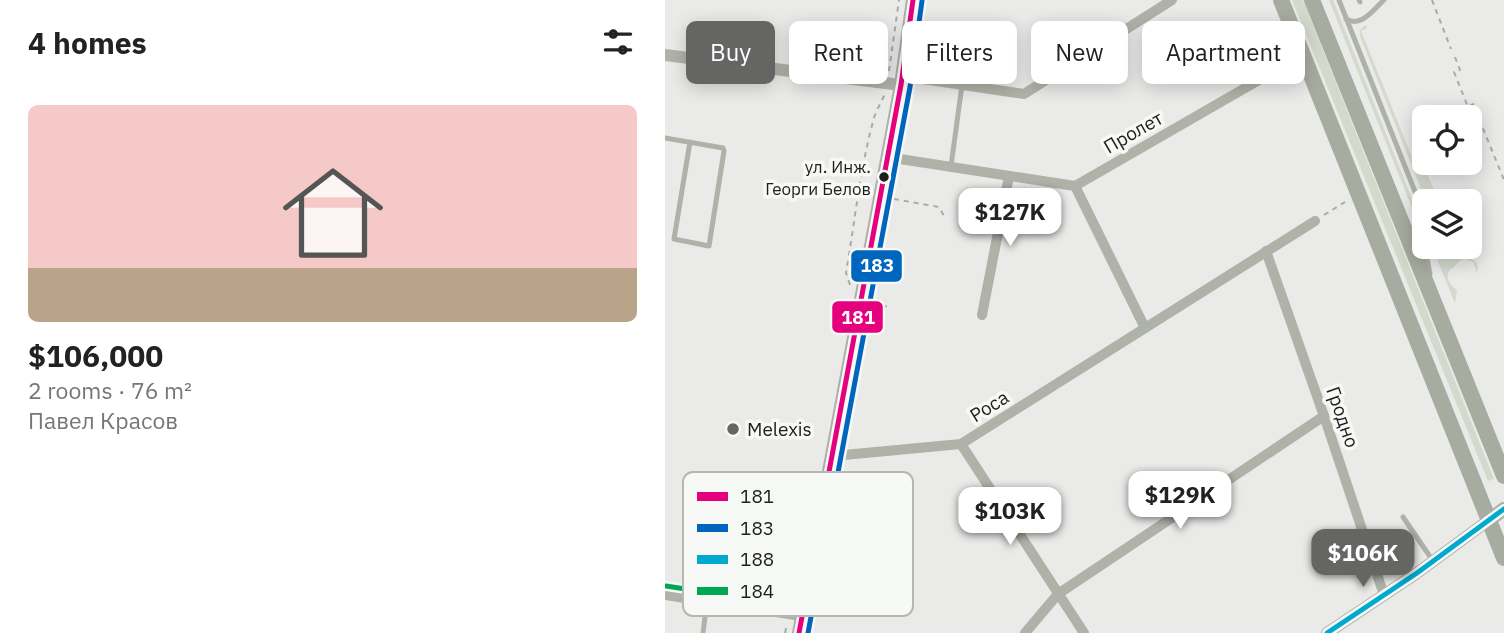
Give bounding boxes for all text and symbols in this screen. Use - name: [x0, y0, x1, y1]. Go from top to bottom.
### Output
- chip: Buy: [686, 21, 775, 84]
- chip: Rent: [789, 21, 888, 84]
- chip: Filters: [902, 21, 1017, 84]
- chip: New: [1031, 21, 1128, 84]
- chip: Apartment: [1142, 21, 1305, 84]
- text: 4 homes: [28, 23, 147, 62]
- icon: filters: [599, 23, 637, 61]
- street label: Пролет: [1099, 105, 1167, 159]
- map controls: [1412, 105, 1482, 259]
- button: locate: [1412, 105, 1482, 175]
- icon: home: [270, 150, 396, 276]
- place label: ул. Инж. Георги Белов: [765, 156, 871, 200]
- marker: ул. Инж. Георги Белов: [877, 170, 891, 184]
- pin: $127K: [961, 188, 1059, 248]
- button: layers: [1412, 189, 1482, 259]
- text: $127K: [974, 196, 1046, 226]
- line badge: 183: [850, 249, 903, 283]
- text: 183: [860, 253, 894, 277]
- line badge: 181: [831, 300, 884, 334]
- text: 181: [841, 305, 876, 329]
- text: $106,000: [28, 336, 163, 375]
- text: 2 rooms · 76 m²: [28, 375, 192, 405]
- street label: Гродно: [1321, 383, 1365, 451]
- street label: Роса: [965, 385, 1013, 427]
- text: Павел Красов: [28, 405, 178, 435]
- place label: Мelexis: [747, 417, 812, 441]
- marker: Мelexis: [725, 421, 741, 437]
- legend: [683, 472, 913, 616]
- pin: $129K: [1131, 472, 1229, 531]
- text: $129K: [1144, 479, 1216, 509]
- text: 181: [740, 484, 774, 508]
- pin: $103K: [961, 488, 1059, 547]
- text: $103K: [974, 495, 1046, 525]
- text: 183: [740, 516, 774, 540]
- pin: $106K: [1314, 530, 1412, 589]
- text: $106K: [1327, 537, 1399, 567]
- text: 188: [740, 547, 774, 571]
- text: 184: [740, 579, 774, 603]

